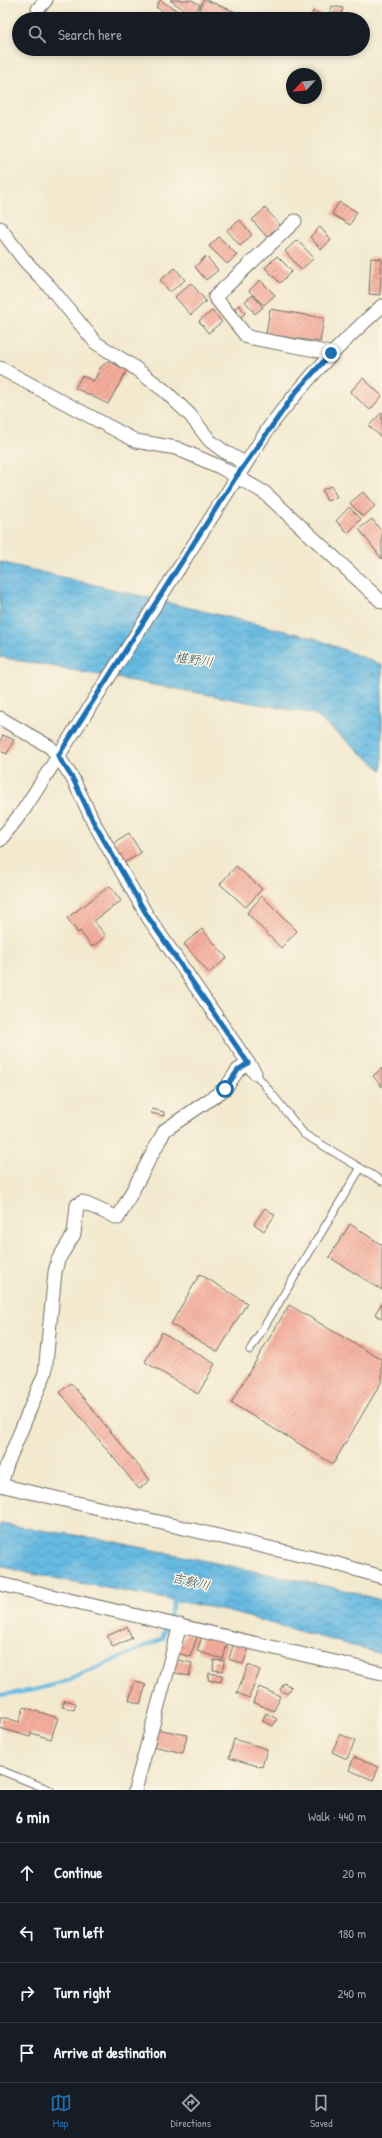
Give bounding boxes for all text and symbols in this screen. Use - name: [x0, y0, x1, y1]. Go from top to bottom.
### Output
- search box: [12, 12, 370, 56]
- icon: search: [26, 23, 48, 45]
- text: Search here: [58, 24, 122, 45]
- north arrow: [286, 68, 322, 104]
- route end: [322, 344, 340, 362]
- water label: 椹野川: [173, 647, 215, 671]
- route start: [216, 1080, 234, 1098]
- water label: 吉敷川: [170, 1568, 212, 1594]
- text: 6 min: [16, 1805, 50, 1828]
- text: Walk · 440 m: [308, 1807, 366, 1825]
- icon: ahead: [16, 1862, 38, 1884]
- text: Continue: [54, 1862, 102, 1883]
- text: 20 m: [342, 1864, 366, 1882]
- icon: left: [16, 1922, 38, 1944]
- text: Turn left: [54, 1922, 104, 1943]
- text: 180 m: [338, 1924, 366, 1942]
- icon: right: [16, 1982, 38, 2004]
- text: Turn right: [54, 1982, 110, 2003]
- text: 240 m: [337, 1984, 366, 2002]
- icon: arrive: [16, 2042, 38, 2064]
- text: Arrive at destination: [54, 2042, 166, 2063]
- tab: Map: [50, 2092, 72, 2130]
- tab: Directions: [171, 2092, 211, 2130]
- tab: Saved: [310, 2092, 332, 2130]

